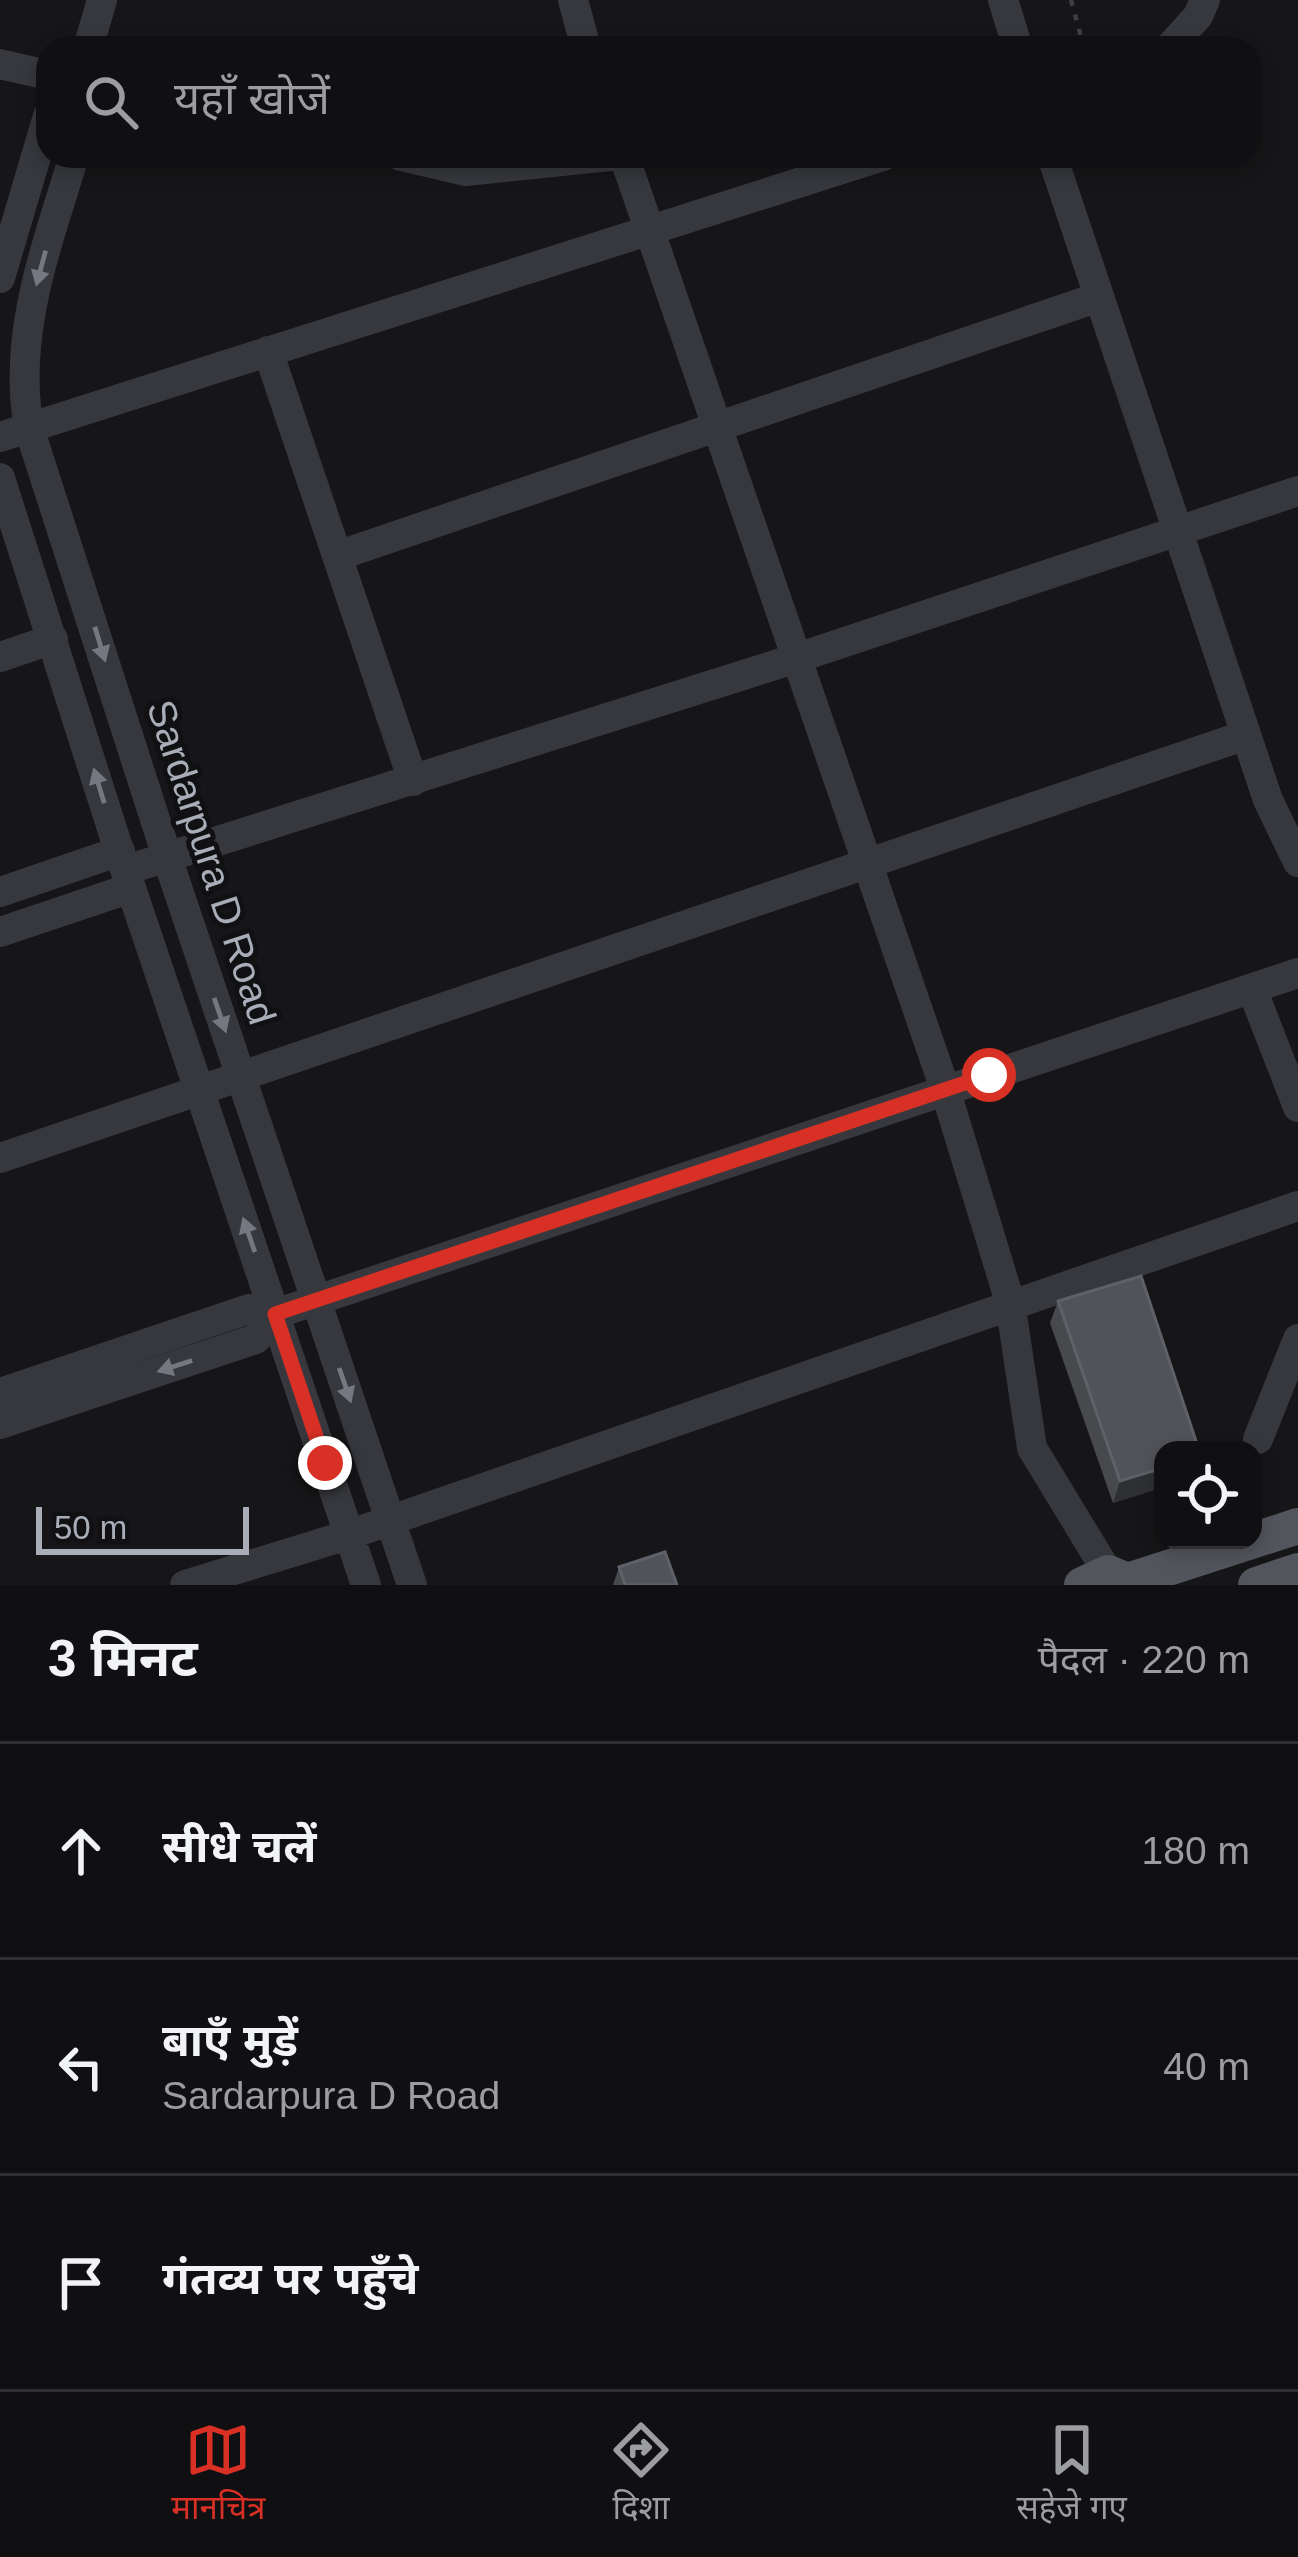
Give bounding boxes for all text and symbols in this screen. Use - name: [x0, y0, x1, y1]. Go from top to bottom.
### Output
- search box: [36, 36, 1262, 168]
- icon: search: [78, 69, 144, 135]
- text: यहाँ खोजें: [174, 73, 330, 124]
- one-way arrow: [31, 250, 50, 287]
- one-way arrow: [92, 626, 111, 663]
- street label: Sardarpura D Road: [139, 695, 284, 1030]
- one-way arrow: [89, 767, 107, 803]
- one-way arrow: [212, 997, 231, 1034]
- route start: [962, 1048, 1016, 1102]
- one-way arrow: [238, 1216, 257, 1253]
- one-way arrow: [157, 1357, 193, 1376]
- one-way arrow: [337, 1367, 356, 1404]
- route end: [298, 1436, 352, 1490]
- map controls: [1154, 1441, 1262, 1549]
- button: locate: [1154, 1441, 1262, 1549]
- scale bar: [36, 1501, 249, 1554]
- text: 50 m: [54, 1509, 127, 1546]
- text: 3 मिनट: [48, 1630, 198, 1687]
- text: पैदल · 220 m: [1038, 1638, 1250, 1681]
- icon: ahead: [48, 1818, 114, 1884]
- text: सीधे चलें: [162, 1821, 316, 1872]
- text: 180 m: [1142, 1829, 1250, 1872]
- text: बाएँ मुड़ें: [162, 2015, 298, 2066]
- icon: left: [48, 2034, 114, 2100]
- text: 40 m: [1163, 2045, 1250, 2088]
- text: Sardarpura D Road: [162, 2074, 500, 2117]
- icon: arrive: [48, 2250, 114, 2316]
- text: गंतव्य पर पहुँचे: [162, 2253, 418, 2304]
- tab: मानचित्र: [171, 2417, 266, 2532]
- tab: दिशा: [608, 2417, 674, 2532]
- tab: सहेजे गए: [1016, 2417, 1127, 2532]

